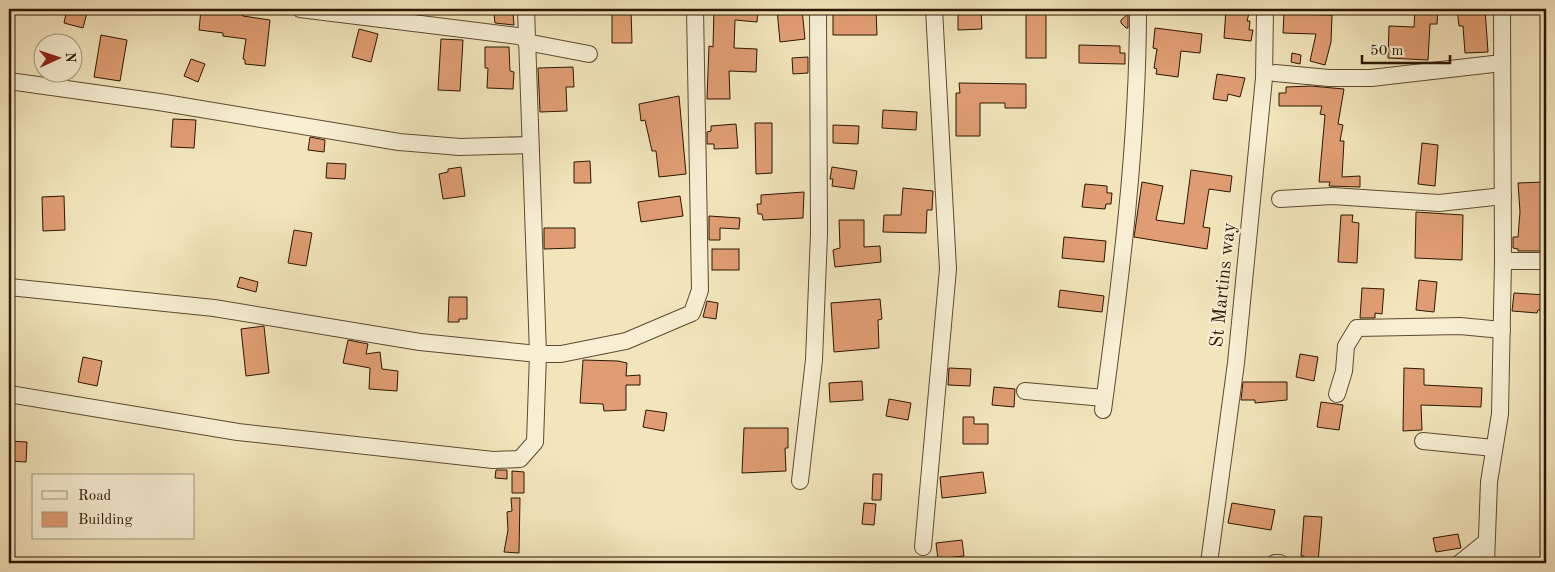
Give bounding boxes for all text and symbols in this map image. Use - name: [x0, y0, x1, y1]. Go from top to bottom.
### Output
- north arrow: [32, 32, 82, 82]
- scale bar: [1362, 32, 1450, 64]
- text: 50 m: [1370, 44, 1404, 59]
- text: N: [63, 52, 77, 63]
- street label: St Martins way: [1208, 221, 1240, 349]
- legend: [32, 474, 195, 540]
- text: Road: [78, 489, 112, 504]
- text: Building: [78, 513, 133, 528]

